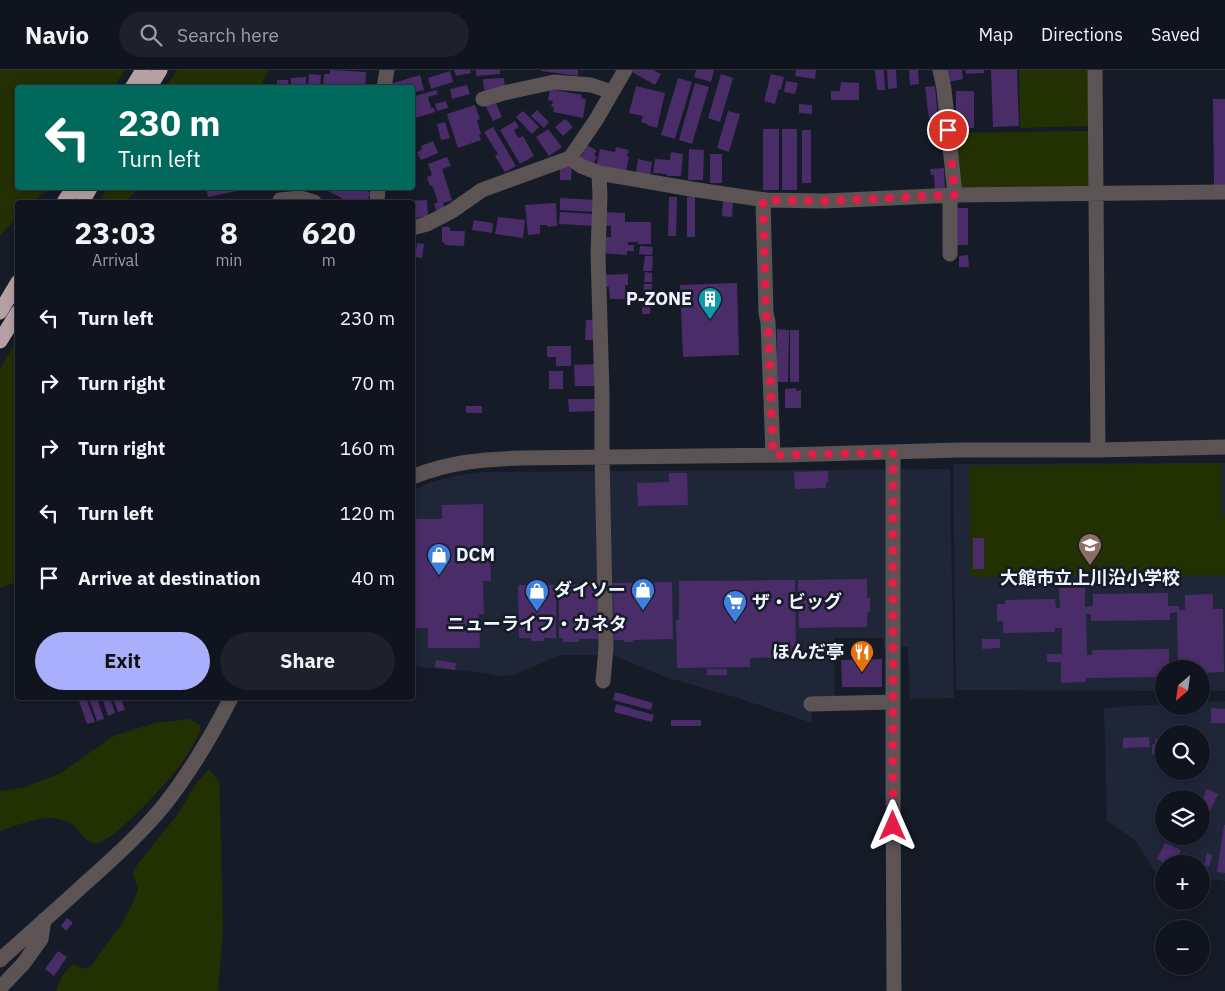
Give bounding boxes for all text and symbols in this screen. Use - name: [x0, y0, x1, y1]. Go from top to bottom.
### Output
- search box: [119, 12, 469, 57]
- text: Navio: [25, 19, 89, 51]
- icon: search: [137, 21, 165, 49]
- text: Search here: [177, 23, 279, 47]
- text: Map: [978, 23, 1013, 46]
- text: Directions: [1041, 23, 1123, 46]
- text: Saved: [1151, 23, 1200, 46]
- text: 230 m: [118, 100, 221, 146]
- icon: left: [35, 105, 100, 170]
- pin: [927, 109, 969, 151]
- icon: arrive: [934, 116, 962, 144]
- text: Turn left: [118, 144, 201, 173]
- text: 23:03: [74, 213, 156, 252]
- text: 8: [220, 213, 238, 252]
- text: 620: [302, 213, 356, 252]
- text: Arrival: [92, 250, 139, 270]
- text: min: [215, 250, 242, 270]
- text: m: [322, 250, 336, 270]
- building icon: P-ZONE: [697, 286, 723, 320]
- place label: P-ZONE: [626, 287, 692, 310]
- icon: left: [35, 304, 63, 332]
- text: Turn left: [78, 306, 154, 330]
- text: 230 m: [340, 306, 395, 330]
- icon: right: [35, 369, 63, 397]
- text: Turn right: [78, 371, 165, 395]
- text: 70 m: [351, 371, 395, 395]
- icon: right: [35, 434, 63, 462]
- text: Turn right: [78, 436, 165, 460]
- text: 160 m: [340, 436, 395, 460]
- icon: left: [35, 499, 63, 527]
- text: Turn left: [78, 501, 154, 525]
- text: 120 m: [340, 501, 395, 525]
- school or university icon: 大館市立上川沿小学校: [1077, 532, 1103, 566]
- shop icon: DCM: [426, 542, 452, 576]
- place label: DCM: [456, 543, 495, 566]
- icon: arrive: [35, 564, 63, 592]
- text: Arrive at destination: [78, 566, 261, 590]
- text: 40 m: [351, 566, 395, 590]
- place label: 大館市立上川沿小学校: [1000, 566, 1180, 589]
- shop icon: ダイソー: [630, 577, 656, 611]
- shop icon: ニューライフ・カネタ: [524, 578, 550, 612]
- place label: ダイソー: [554, 578, 626, 601]
- supermarket icon: ザ・ビッグ: [722, 589, 748, 623]
- place label: ザ・ビッグ: [752, 590, 842, 613]
- place label: ニューライフ・カネタ: [447, 612, 627, 635]
- button: Exit: [35, 632, 210, 690]
- button: Share: [220, 632, 395, 690]
- restaurant icon: ほんだ亭: [849, 639, 875, 673]
- place label: ほんだ亭: [772, 640, 844, 663]
- north arrow: [1155, 660, 1210, 715]
- map controls: [1155, 660, 1210, 975]
- button: search: [1155, 725, 1210, 780]
- button: layers: [1155, 790, 1210, 845]
- position arrow: [866, 799, 918, 851]
- button: +: [1155, 855, 1210, 910]
- button: −: [1155, 920, 1210, 975]

